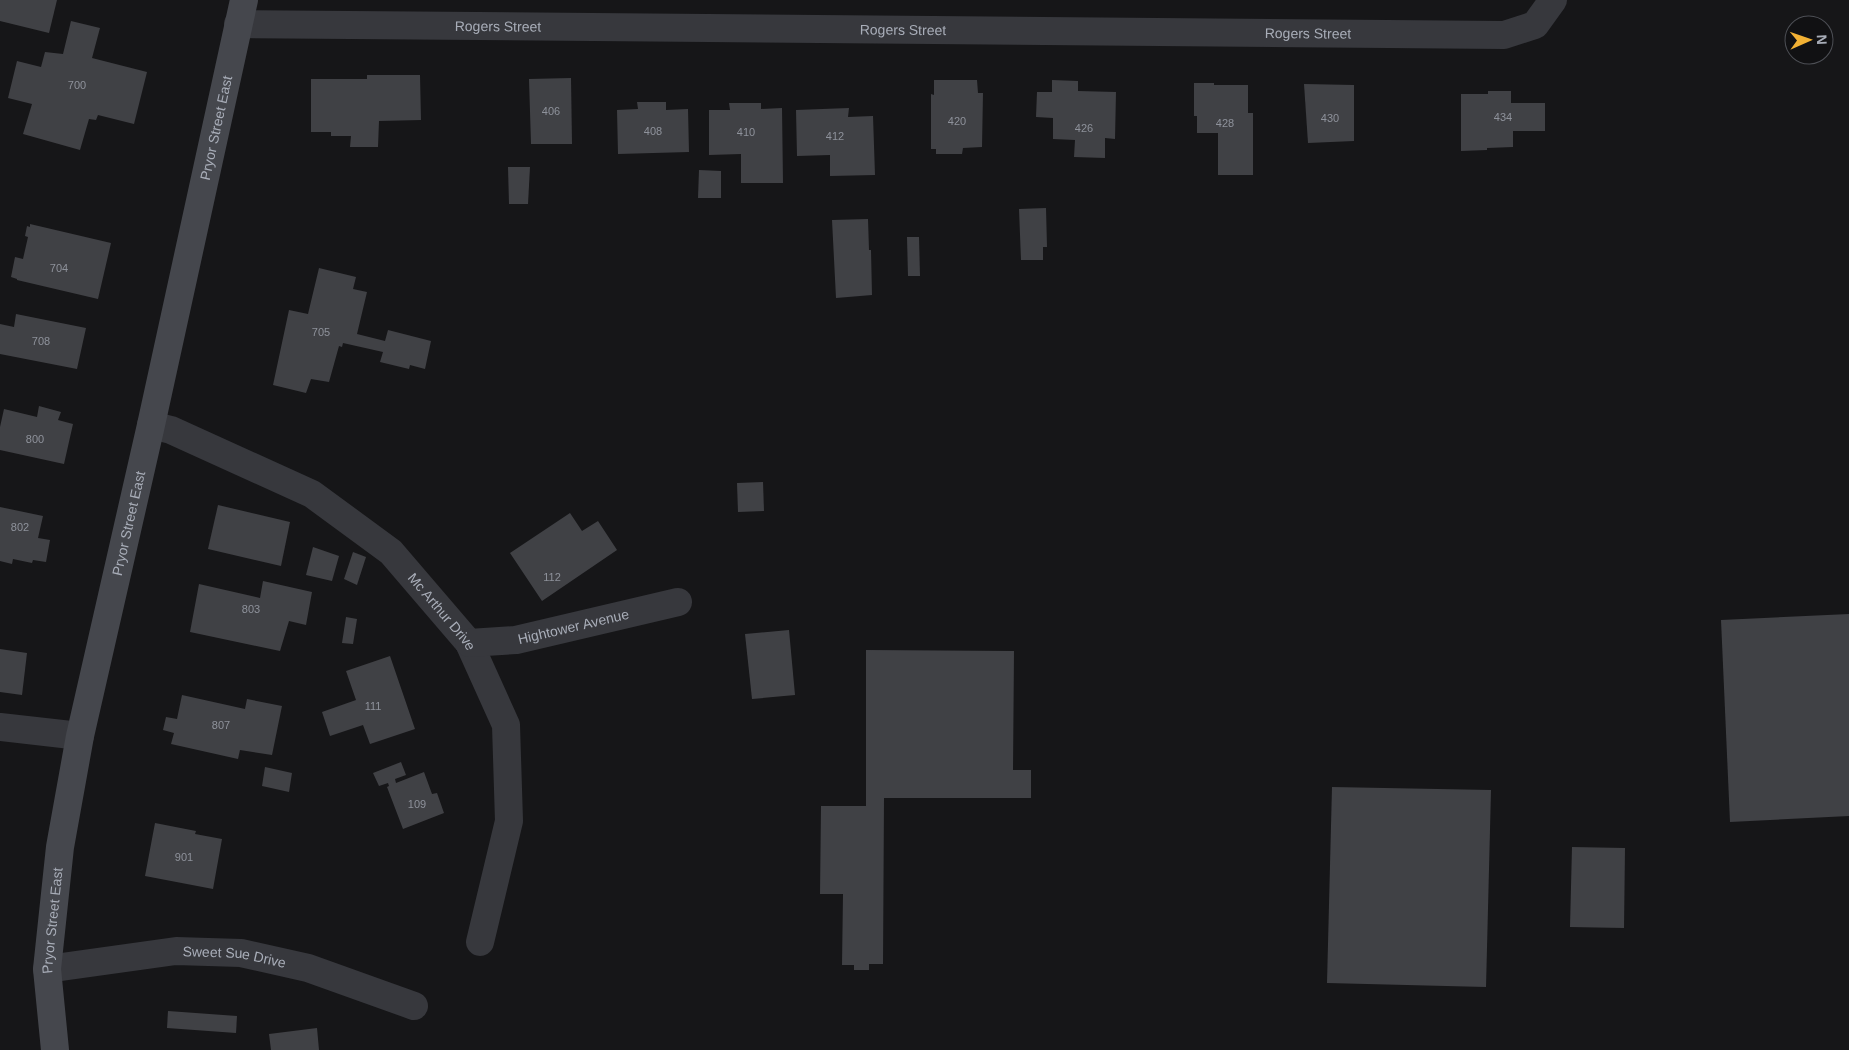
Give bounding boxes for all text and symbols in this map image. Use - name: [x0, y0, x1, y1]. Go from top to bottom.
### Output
- north arrow: [1784, 15, 1834, 65]
- street label: Rogers Street: [455, 18, 541, 35]
- street label: Rogers Street: [860, 21, 946, 38]
- street label: Rogers Street: [1265, 25, 1351, 42]
- text: N: [1814, 34, 1830, 45]
- street label: Pryor Street East: [197, 74, 235, 182]
- house number: 700: [68, 79, 86, 91]
- house number: 406: [542, 105, 560, 117]
- house number: 434: [1494, 111, 1512, 123]
- house number: 430: [1321, 112, 1339, 124]
- house number: 420: [948, 115, 966, 127]
- house number: 428: [1216, 117, 1234, 129]
- house number: 426: [1075, 122, 1093, 134]
- house number: 408: [644, 125, 662, 137]
- house number: 410: [737, 126, 755, 138]
- house number: 412: [826, 130, 844, 142]
- house number: 704: [50, 262, 68, 274]
- house number: 705: [312, 326, 330, 338]
- house number: 708: [32, 335, 50, 347]
- house number: 800: [26, 433, 44, 445]
- street label: Pryor Street East: [109, 469, 148, 577]
- house number: 802: [11, 521, 29, 533]
- street label: Mc Arthur Drive: [405, 570, 479, 653]
- house number: 112: [543, 571, 561, 583]
- house number: 803: [242, 603, 260, 615]
- street label: Hightower Avenue: [516, 606, 631, 647]
- house number: 111: [365, 700, 381, 712]
- house number: 807: [212, 719, 230, 731]
- house number: 109: [408, 798, 426, 810]
- house number: 901: [175, 851, 193, 863]
- street label: Pryor Street East: [39, 867, 66, 975]
- street label: Sweet Sue Drive: [182, 943, 288, 971]

